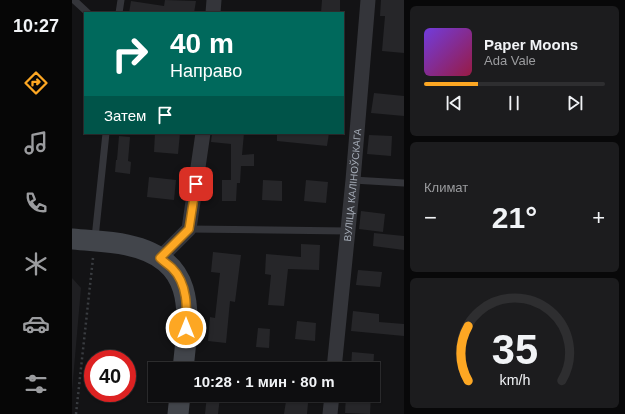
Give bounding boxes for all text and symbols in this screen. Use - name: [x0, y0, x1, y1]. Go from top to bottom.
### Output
- text: 10:27: [13, 16, 59, 36]
- icon: right: [104, 28, 156, 80]
- text: 40 m: [170, 28, 234, 59]
- text: Paper Moons: [484, 36, 578, 53]
- text: Ada Vale: [484, 53, 536, 68]
- text: Направо: [170, 61, 242, 81]
- icon: directions: [22, 69, 50, 97]
- icon: previous: [443, 92, 465, 114]
- icon: pause: [503, 92, 525, 114]
- icon: next: [564, 92, 586, 114]
- icon: arrive: [154, 104, 176, 126]
- text: Затем: [104, 107, 146, 124]
- street label: ВУЛІЦА КАЛІНОЎСКАГА: [341, 128, 363, 242]
- icon: music: [22, 129, 50, 157]
- pin: [179, 167, 213, 201]
- icon: arrive: [185, 173, 207, 195]
- text: Климат: [424, 180, 468, 195]
- icon: phone: [22, 189, 50, 217]
- text: 21°: [492, 201, 537, 234]
- text: −: [424, 205, 437, 230]
- text: +: [592, 205, 605, 230]
- icon: climate: [22, 250, 50, 278]
- position arrow: [165, 307, 207, 349]
- icon: car: [22, 310, 50, 338]
- text: 35: [491, 326, 538, 373]
- speed limit sign: 40: [84, 350, 136, 402]
- icon: filters: [22, 370, 50, 398]
- text: km/h: [499, 372, 530, 388]
- text: 10:28 · 1 мин · 80 m: [193, 373, 335, 390]

